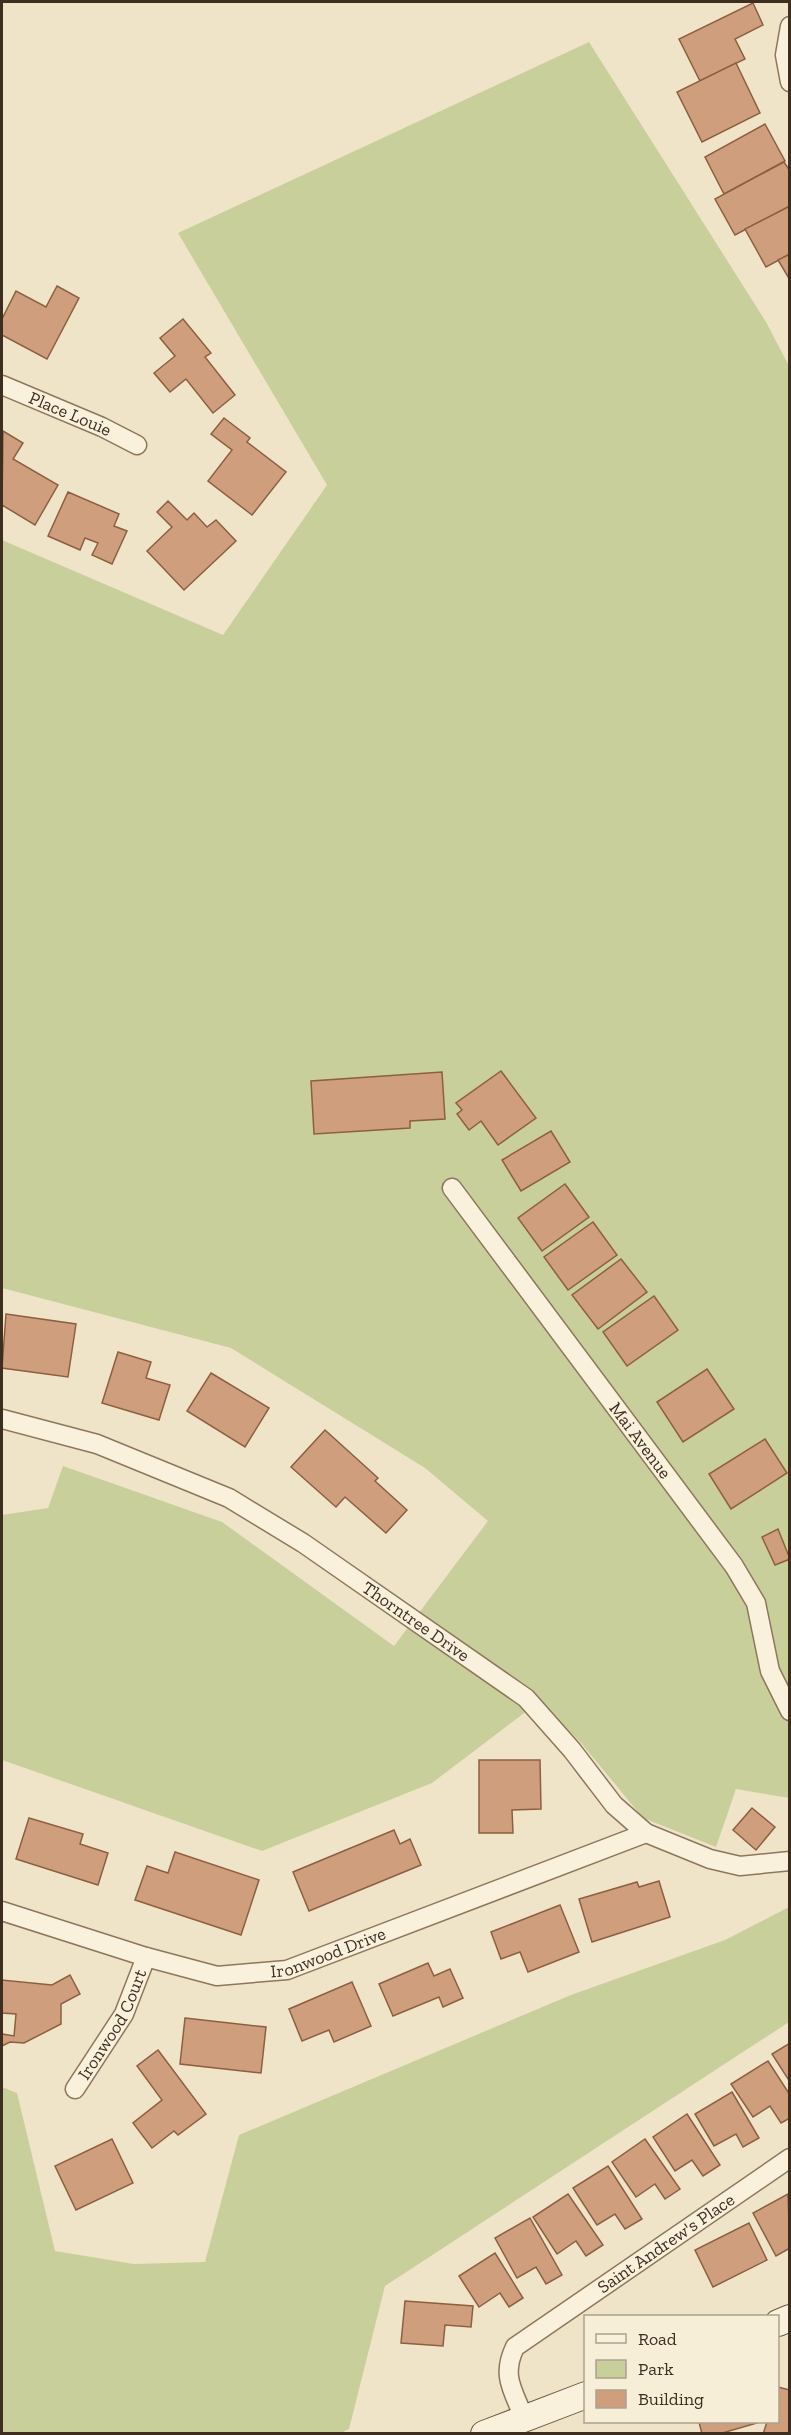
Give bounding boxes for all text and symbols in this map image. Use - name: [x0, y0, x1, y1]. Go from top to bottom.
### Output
- street label: Place Louie: [26, 387, 115, 441]
- street label: Mai Avenue: [605, 1398, 676, 1483]
- street label: Thorntree Drive: [358, 1576, 474, 1667]
- street label: Ironwood Drive: [270, 1922, 389, 1982]
- street label: Ironwood Court: [73, 1966, 151, 2084]
- street label: Saint Andrew's Place: [593, 2188, 739, 2298]
- legend: [584, 2315, 779, 2423]
- text: Road: [638, 2328, 677, 2350]
- text: Park: [638, 2358, 674, 2380]
- text: Building: [638, 2388, 704, 2410]

